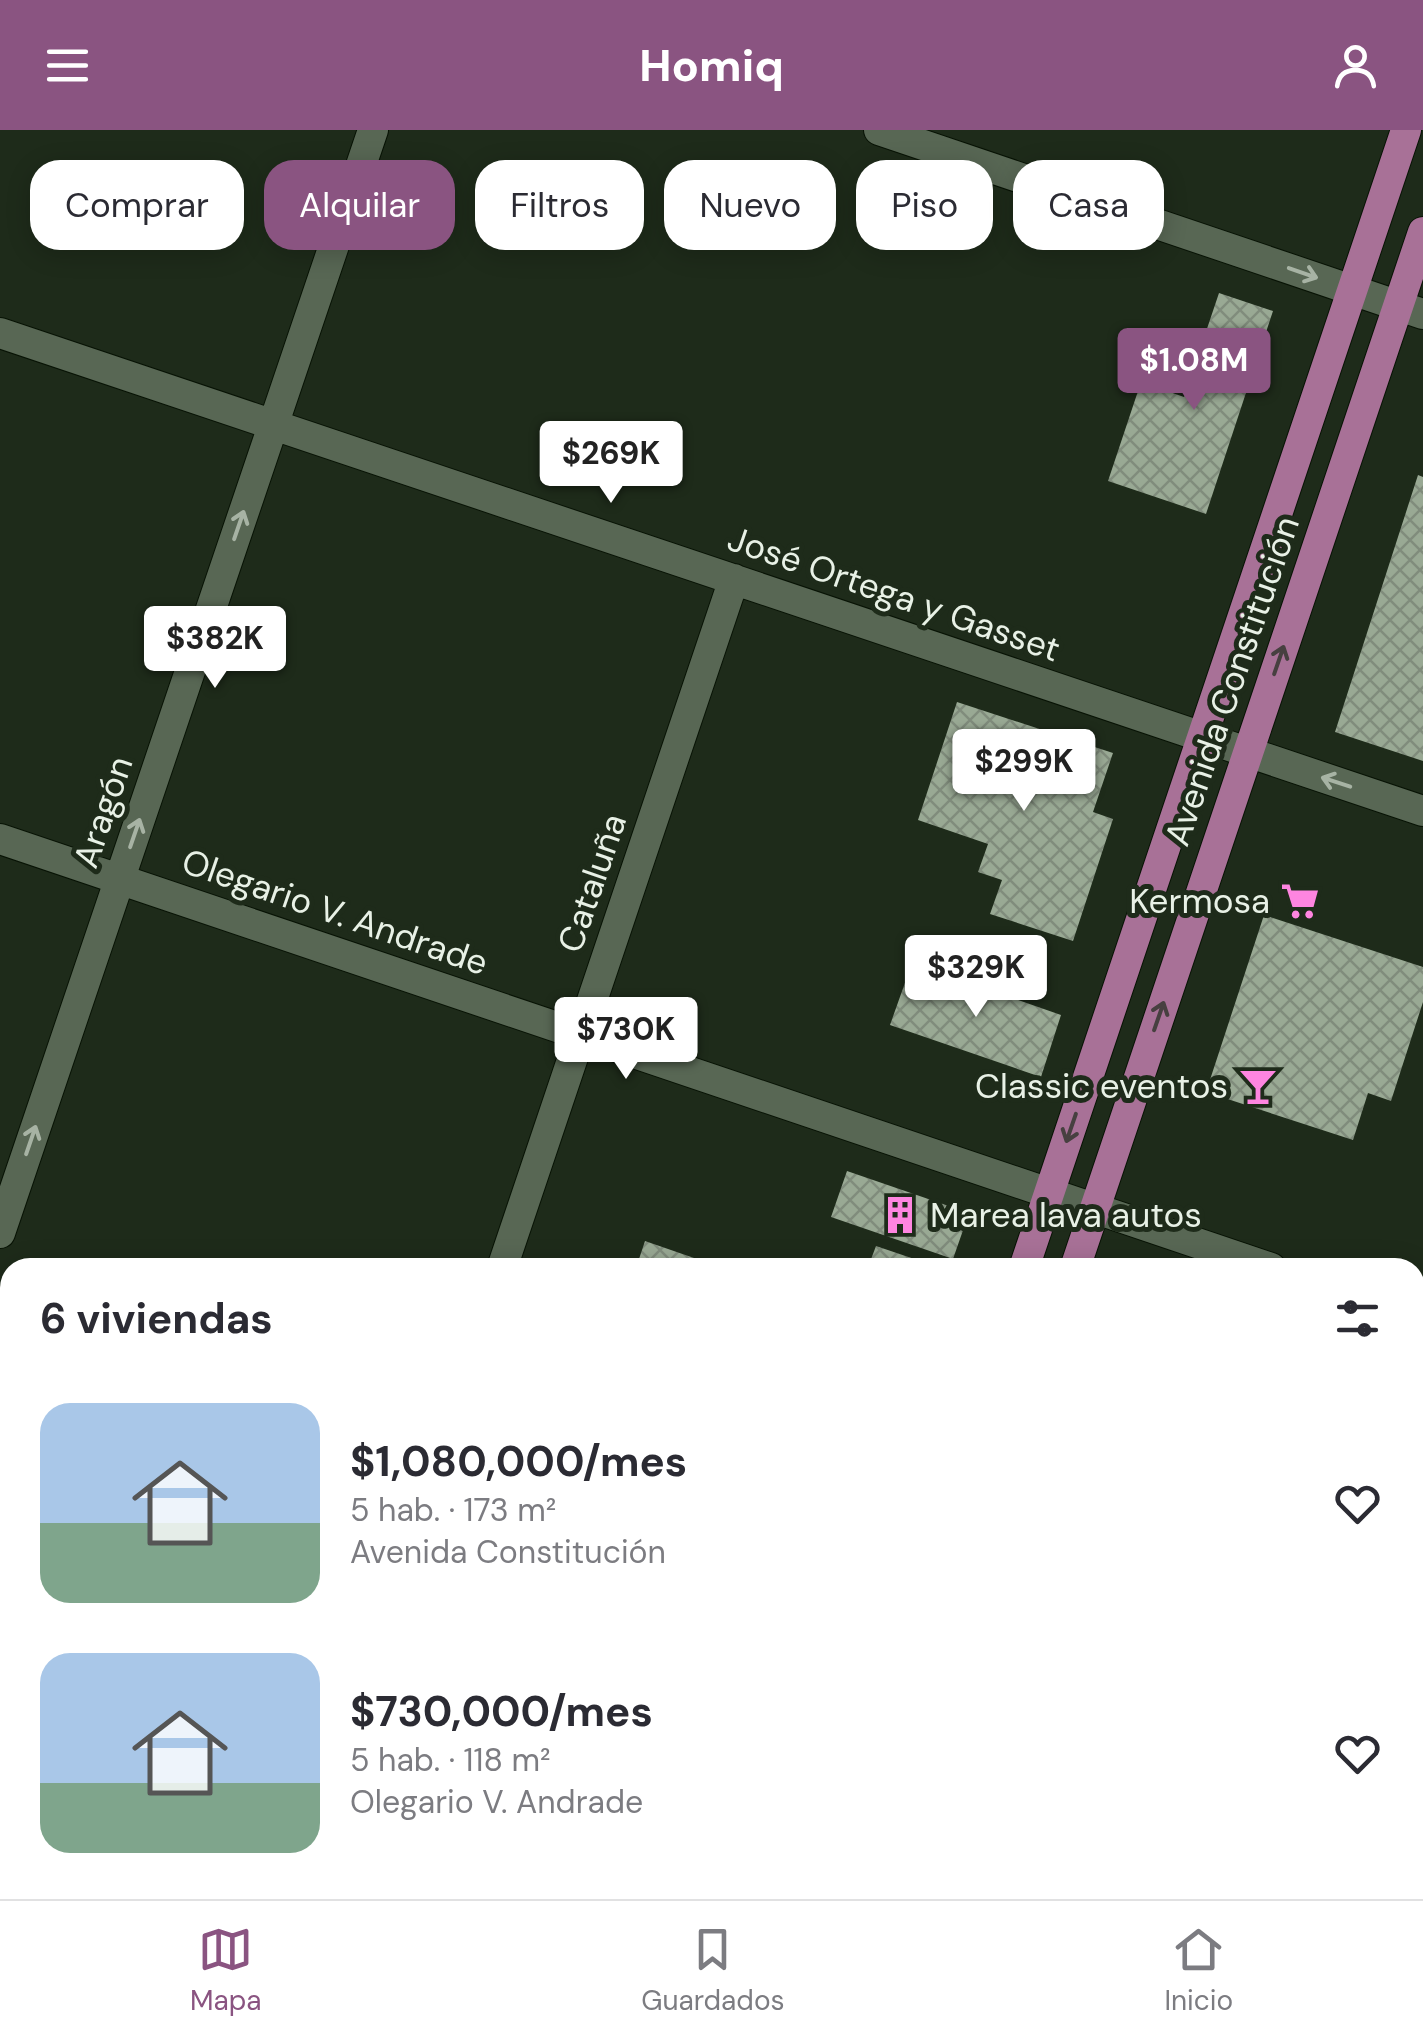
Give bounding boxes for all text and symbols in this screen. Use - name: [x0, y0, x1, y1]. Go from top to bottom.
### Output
- text: Homiq: [639, 36, 784, 95]
- icon: menu: [40, 38, 95, 93]
- icon: person: [1328, 38, 1383, 93]
- chip: Comprar: [30, 160, 244, 250]
- chip: Alquilar: [264, 160, 455, 250]
- chip: Filtros: [475, 160, 644, 250]
- chip: Nuevo: [664, 160, 836, 250]
- chip: Piso: [856, 160, 993, 250]
- chip: Casa: [1013, 160, 1164, 250]
- one-way arrow: [1287, 266, 1319, 284]
- pin: $1.08M: [1113, 328, 1275, 413]
- text: $1.08M: [1140, 339, 1248, 381]
- pin: $269K: [541, 421, 681, 506]
- text: $269K: [562, 432, 660, 474]
- one-way arrow: [231, 510, 249, 541]
- street label: Avenida Constitución: [1154, 510, 1310, 852]
- street label: José Ortega y Gasset: [722, 516, 1066, 672]
- pin: $382K: [145, 606, 285, 691]
- text: $382K: [166, 617, 264, 659]
- one-way arrow: [1272, 645, 1290, 676]
- pin: $299K: [954, 729, 1094, 814]
- text: $299K: [974, 740, 1074, 782]
- street label: Aragón: [63, 750, 143, 874]
- one-way arrow: [1320, 771, 1352, 789]
- street label: Cataluña: [547, 808, 637, 958]
- one-way arrow: [128, 817, 146, 849]
- street label: Olegario V. Andrade: [176, 838, 494, 986]
- place label: Kermosa: [1129, 878, 1270, 924]
- supermarket icon: Kermosa: [1279, 880, 1321, 922]
- pin: $329K: [906, 935, 1046, 1020]
- text: $329K: [927, 946, 1025, 988]
- pin: $730K: [556, 997, 696, 1082]
- one-way arrow: [1152, 1001, 1170, 1033]
- text: $730K: [577, 1008, 675, 1050]
- place label: Classic eventos: [975, 1063, 1228, 1109]
- bar icon: Classic eventos: [1237, 1065, 1279, 1107]
- one-way arrow: [1061, 1112, 1079, 1144]
- one-way arrow: [24, 1125, 42, 1157]
- place label: Marea lava autos: [930, 1192, 1202, 1238]
- building icon: Marea lava autos: [879, 1194, 921, 1236]
- text: 6 viviendas: [40, 1291, 273, 1346]
- icon: filters: [1330, 1291, 1385, 1346]
- text: $1,080,000/mes: [350, 1434, 687, 1489]
- icon: home: [120, 1443, 240, 1563]
- icon: heart: [1330, 1476, 1385, 1531]
- text: 5 hab. · 173 m²: [350, 1489, 556, 1531]
- text: Avenida Constitución: [350, 1531, 666, 1573]
- text: $730,000/mes: [350, 1684, 653, 1739]
- icon: home: [120, 1693, 240, 1813]
- icon: heart: [1330, 1726, 1385, 1781]
- text: 5 hab. · 118 m²: [350, 1739, 551, 1781]
- text: Olegario V. Andrade: [350, 1781, 643, 1823]
- tab: Mapa: [190, 1922, 261, 2019]
- tab: Guardados: [641, 1922, 785, 2019]
- tab: Inicio: [1164, 1922, 1233, 2019]

